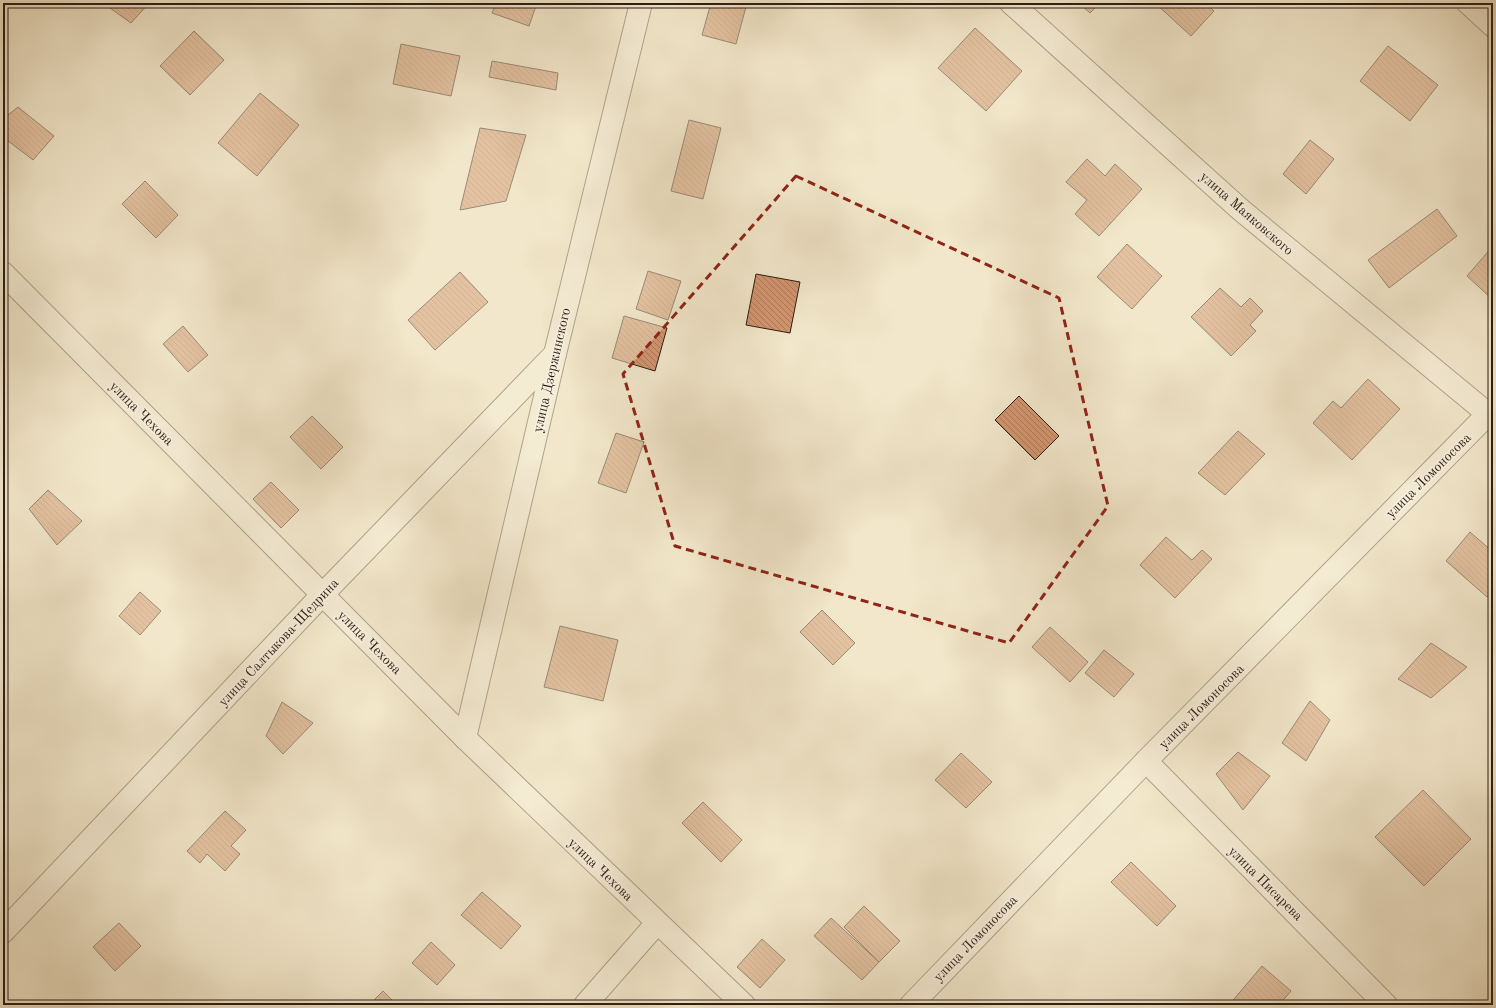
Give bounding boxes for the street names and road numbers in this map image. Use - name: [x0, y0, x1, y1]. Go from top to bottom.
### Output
- street label: улица Маяковского: [1197, 170, 1296, 258]
- street label: улица Дзержинского: [531, 306, 573, 434]
- street label: улица Чехова: [107, 379, 176, 448]
- street label: улица Ломоносова: [1383, 430, 1474, 521]
- street label: улица Салтыкова-Щедрина: [216, 576, 342, 709]
- street label: улица Чехова: [335, 608, 404, 677]
- street label: улица Ломоносова: [1156, 661, 1247, 752]
- street label: улица Чехова: [565, 836, 635, 904]
- street label: улица Писарева: [1225, 844, 1305, 924]
- street label: улица Ломоносова: [931, 893, 1020, 985]

